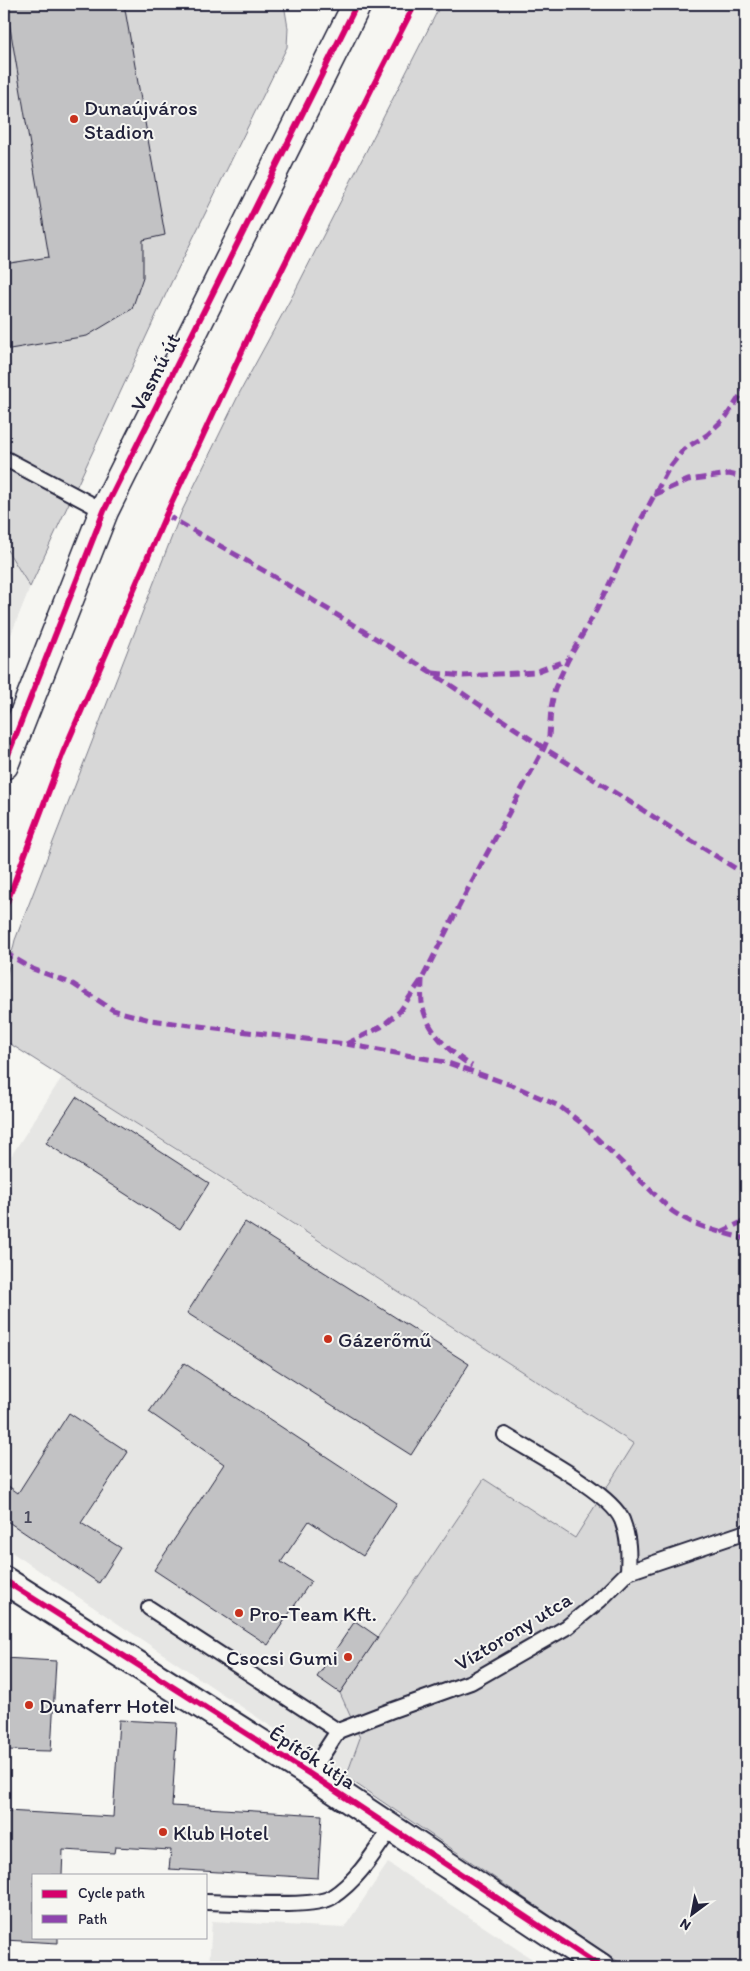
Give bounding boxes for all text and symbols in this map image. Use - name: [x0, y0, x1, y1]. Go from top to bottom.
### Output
- place label: Dunaújváros Stadion: [84, 95, 198, 144]
- marker: Dunaújváros Stadion: [68, 113, 80, 125]
- street label: Vasmű út: [125, 329, 185, 415]
- place label: Gázerőmű: [338, 1327, 432, 1352]
- marker: Gázerőmű: [322, 1333, 334, 1345]
- house number: 1: [24, 1505, 33, 1528]
- street label: Víztorony utca: [450, 1586, 576, 1676]
- place label: Pro-Team Kft.: [249, 1601, 377, 1626]
- marker: Pro-Team Kft.: [233, 1607, 245, 1619]
- place label: Csocsi Gumi: [226, 1645, 338, 1670]
- marker: Csocsi Gumi: [342, 1651, 354, 1663]
- place label: Dunaferr Hotel: [39, 1693, 175, 1718]
- marker: Dunaferr Hotel: [23, 1699, 35, 1711]
- street label: Építők útja: [265, 1720, 361, 1794]
- place label: Klub Hotel: [173, 1820, 269, 1845]
- marker: Klub Hotel: [157, 1826, 169, 1838]
- legend: [32, 1874, 208, 1938]
- text: Cycle path: [78, 1884, 145, 1902]
- north arrow: [668, 1888, 718, 1938]
- text: Path: [78, 1910, 107, 1928]
- text: N: [677, 1915, 694, 1934]

